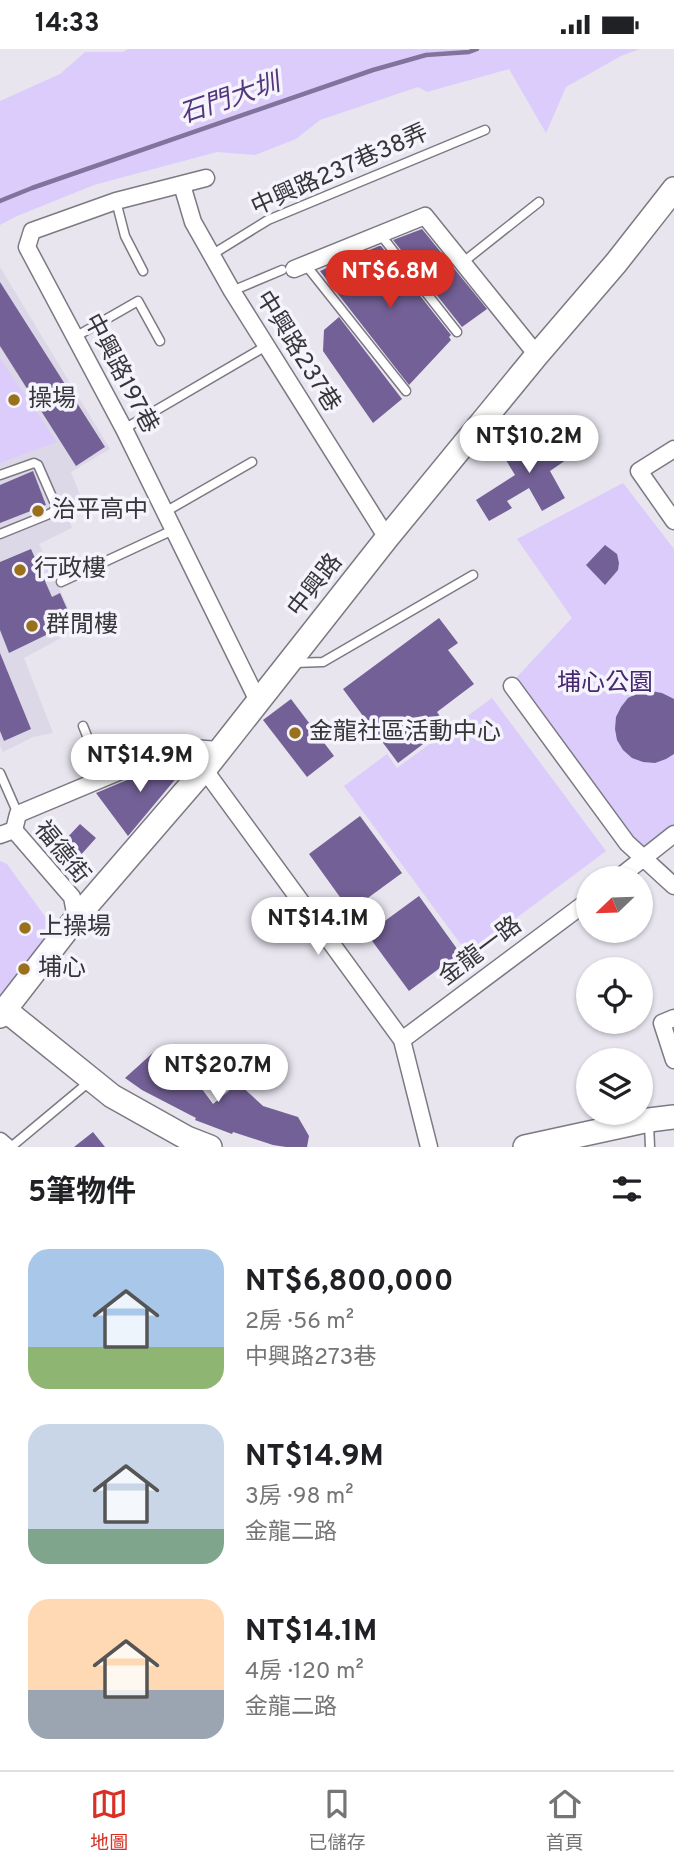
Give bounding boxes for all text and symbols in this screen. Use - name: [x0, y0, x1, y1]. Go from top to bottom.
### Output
- text: 14:33: [35, 8, 100, 41]
- water label: 石門大圳: [175, 66, 288, 133]
- street label: 中興路237巷38弄: [247, 119, 433, 223]
- pin: NT$6.8M: [325, 251, 455, 310]
- text: NT$6.8M: [342, 258, 438, 287]
- street label: 中興路237巷: [248, 286, 346, 418]
- street label: 中興路197巷: [76, 309, 164, 439]
- place label: 操場: [28, 385, 76, 415]
- marker: 操場: [6, 392, 22, 408]
- pin: NT$10.2M: [457, 415, 601, 475]
- text: NT$10.2M: [476, 423, 582, 452]
- place label: 治平高中: [52, 496, 148, 526]
- marker: 治平高中: [30, 503, 46, 519]
- street label: 中興路: [282, 548, 350, 624]
- place label: 行政樓: [34, 555, 106, 585]
- marker: 行政樓: [12, 562, 28, 578]
- place label: 群閒樓: [46, 611, 118, 641]
- marker: 群閒樓: [24, 618, 40, 634]
- park label: 埔心公園: [557, 669, 653, 699]
- place label: 金龍社區活動中心: [309, 718, 501, 748]
- marker: 金龍社區活動中心: [287, 725, 303, 741]
- pin: NT$14.9M: [68, 735, 212, 794]
- text: NT$14.9M: [87, 742, 193, 771]
- street label: 福德街: [27, 816, 95, 890]
- north arrow: [576, 866, 653, 943]
- map controls: [576, 866, 653, 1125]
- pin: NT$14.1M: [246, 897, 390, 957]
- text: NT$14.1M: [267, 905, 369, 934]
- street label: 金龍一路: [434, 911, 528, 993]
- place label: 上操場: [39, 913, 111, 943]
- marker: 上操場: [17, 920, 33, 936]
- place label: 埔心: [38, 954, 86, 984]
- button: locate: [576, 957, 653, 1034]
- marker: 埔心: [16, 961, 32, 977]
- pin: NT$20.7M: [146, 1045, 290, 1104]
- button: layers: [576, 1048, 653, 1125]
- text: NT$20.7M: [164, 1052, 272, 1081]
- icon: filters: [608, 1170, 646, 1208]
- text: 5筆物件: [28, 1175, 136, 1212]
- text: NT$6,800,000: [245, 1264, 453, 1301]
- icon: home: [84, 1277, 168, 1361]
- text: 2房 · 56 m²: [245, 1308, 354, 1337]
- text: 中興路273巷: [245, 1344, 376, 1373]
- text: NT$14.9M: [245, 1439, 384, 1476]
- icon: home: [84, 1452, 168, 1536]
- text: 3房 · 98 m²: [245, 1483, 354, 1512]
- text: 金龍二路: [245, 1519, 337, 1548]
- text: NT$14.1M: [245, 1614, 377, 1651]
- icon: home: [84, 1627, 168, 1711]
- text: 4房 · 120 m²: [245, 1658, 364, 1687]
- text: 金龍二路: [245, 1694, 337, 1723]
- tab: 地圖: [90, 1785, 128, 1856]
- tab: 已儲存: [308, 1785, 366, 1856]
- tab: 首頁: [546, 1785, 584, 1856]

